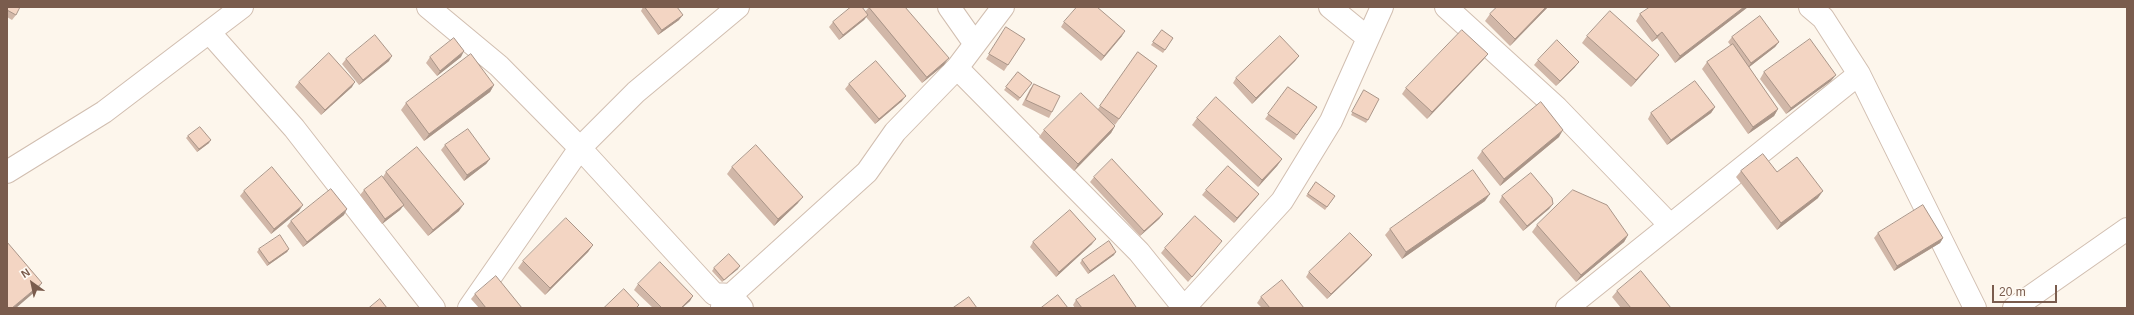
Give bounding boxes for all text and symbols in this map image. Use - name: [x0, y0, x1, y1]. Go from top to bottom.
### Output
- north arrow: [12, 263, 52, 303]
- text: N: [19, 266, 32, 280]
- scale bar: [1994, 277, 2059, 303]
- text: 20 m: [1999, 285, 2026, 299]

